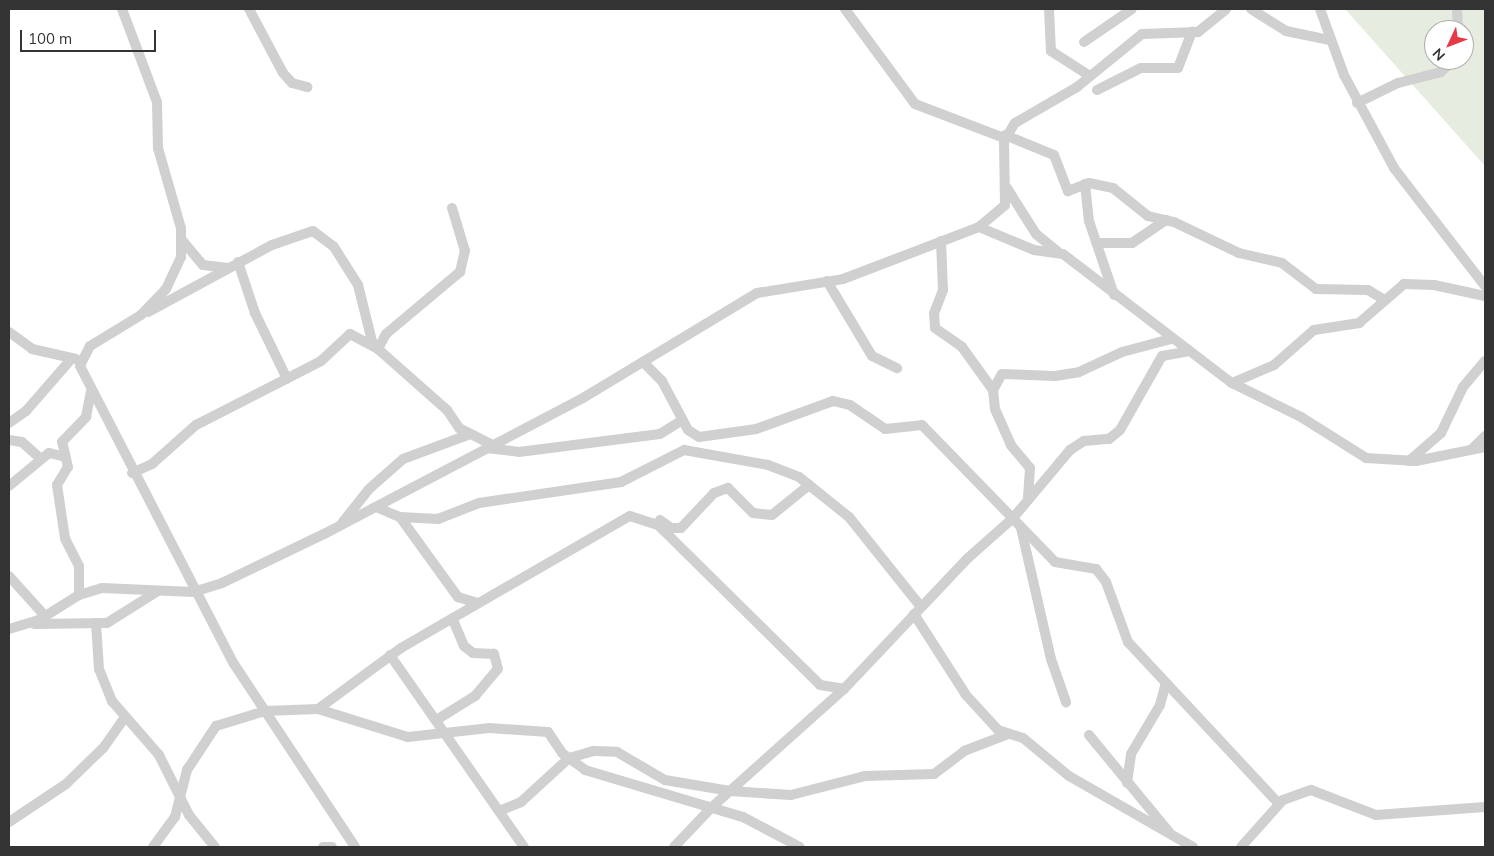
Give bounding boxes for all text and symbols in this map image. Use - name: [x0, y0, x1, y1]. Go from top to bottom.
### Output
- scale bar: [22, 20, 159, 52]
- north arrow: [1424, 20, 1474, 70]
- text: 100 m: [28, 29, 72, 48]
- text: N: [1429, 45, 1449, 65]

